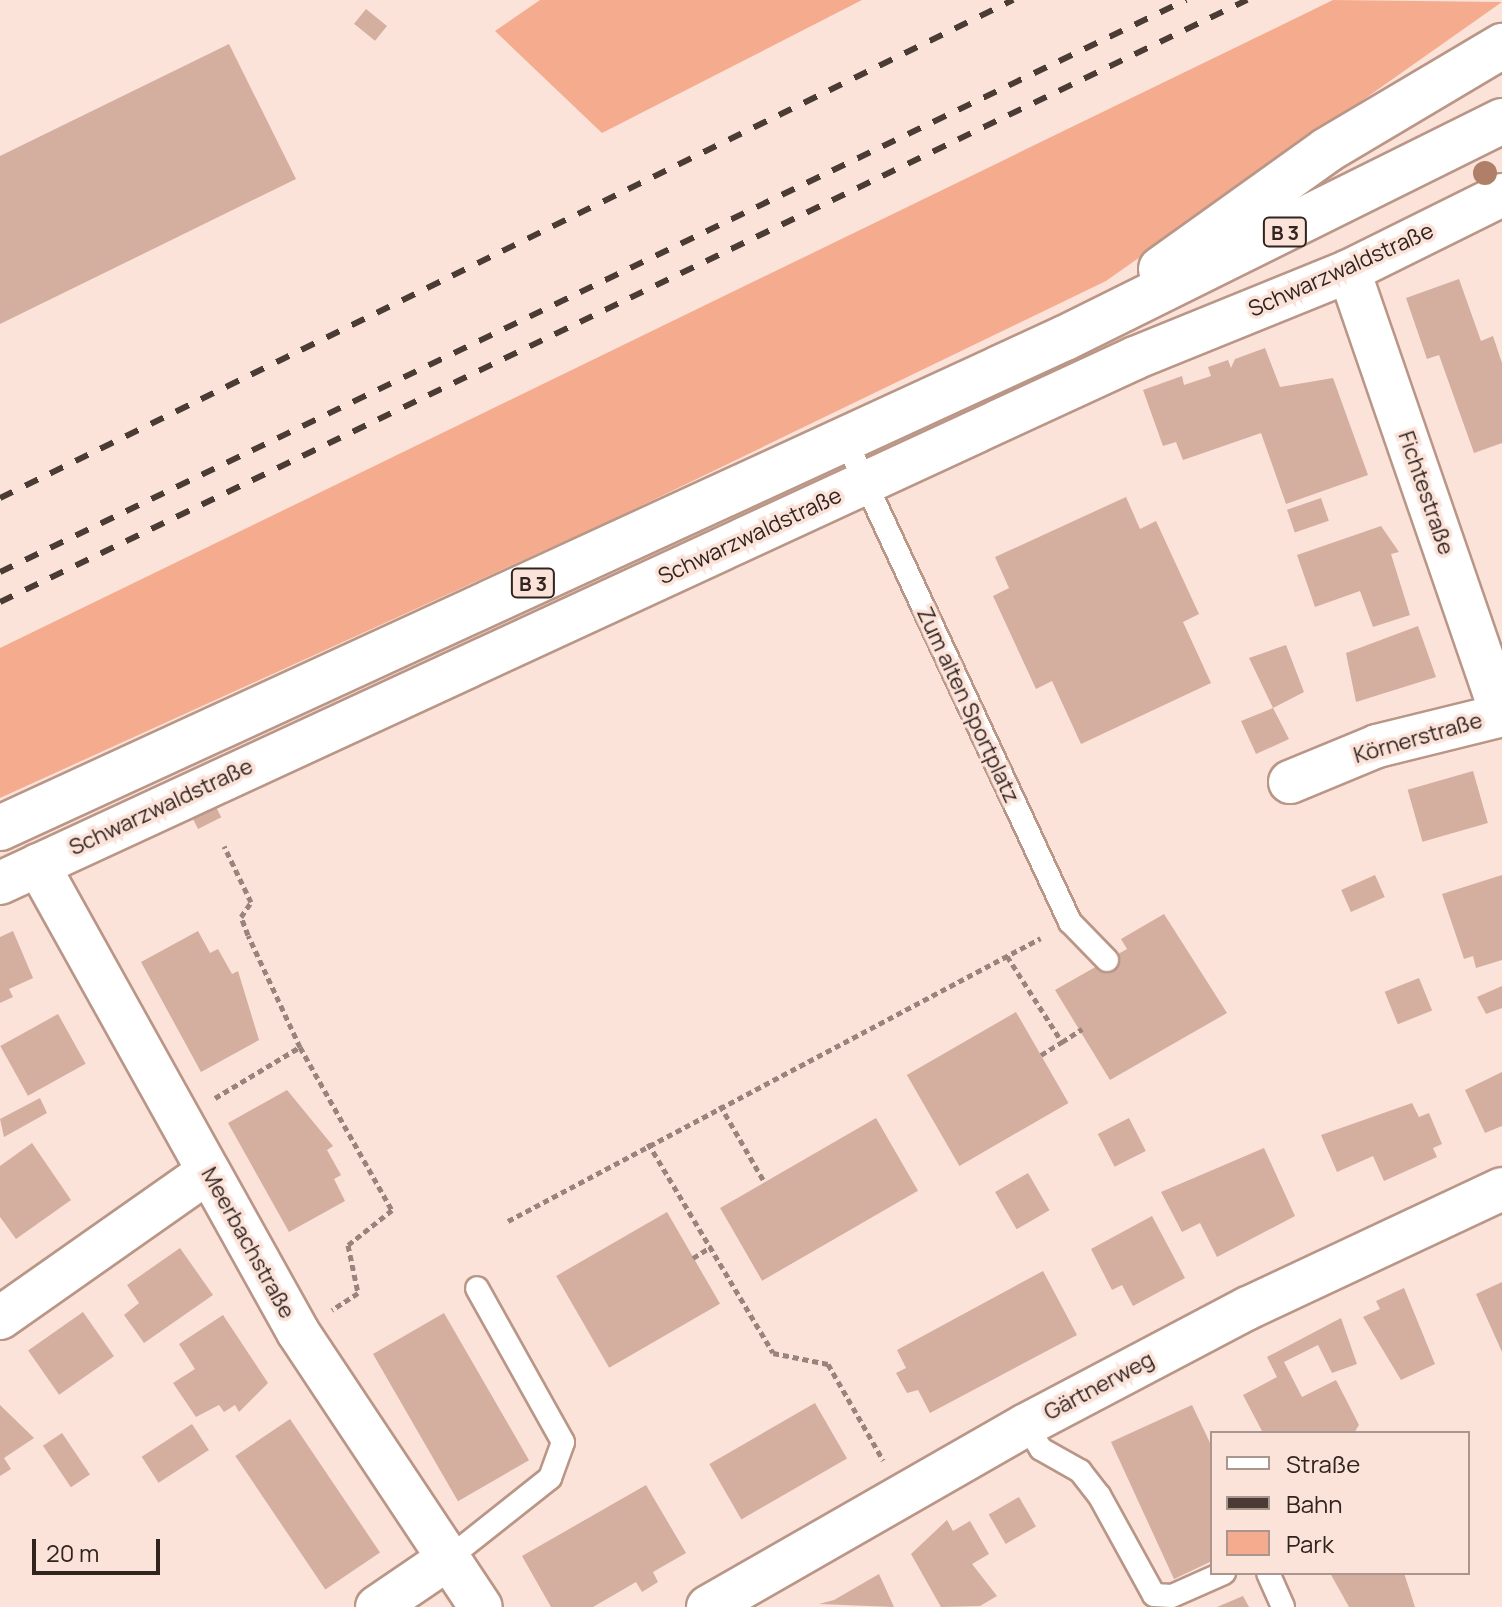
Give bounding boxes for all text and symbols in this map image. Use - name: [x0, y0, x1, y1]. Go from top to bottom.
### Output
- road number: B 3: [1261, 216, 1309, 248]
- street label: Schwarzwaldstraße: [1244, 217, 1438, 323]
- street label: Fichtestraße: [1393, 428, 1459, 558]
- street label: Schwarzwaldstraße: [654, 482, 846, 590]
- road number: B 3: [509, 567, 557, 599]
- street label: Zum alten Sportplatz: [911, 603, 1025, 807]
- street label: Körnerstraße: [1351, 707, 1485, 769]
- street label: Schwarzwaldstraße: [65, 753, 257, 861]
- street label: Meerbachstraße: [196, 1163, 300, 1323]
- street label: Gärtnerweg: [1040, 1346, 1158, 1426]
- legend: [1210, 1431, 1470, 1575]
- text: Straße: [1286, 1447, 1360, 1480]
- text: Bahn: [1286, 1487, 1343, 1520]
- scale bar: [36, 1523, 164, 1573]
- text: Park: [1286, 1527, 1334, 1560]
- text: 20 m: [46, 1536, 99, 1569]

